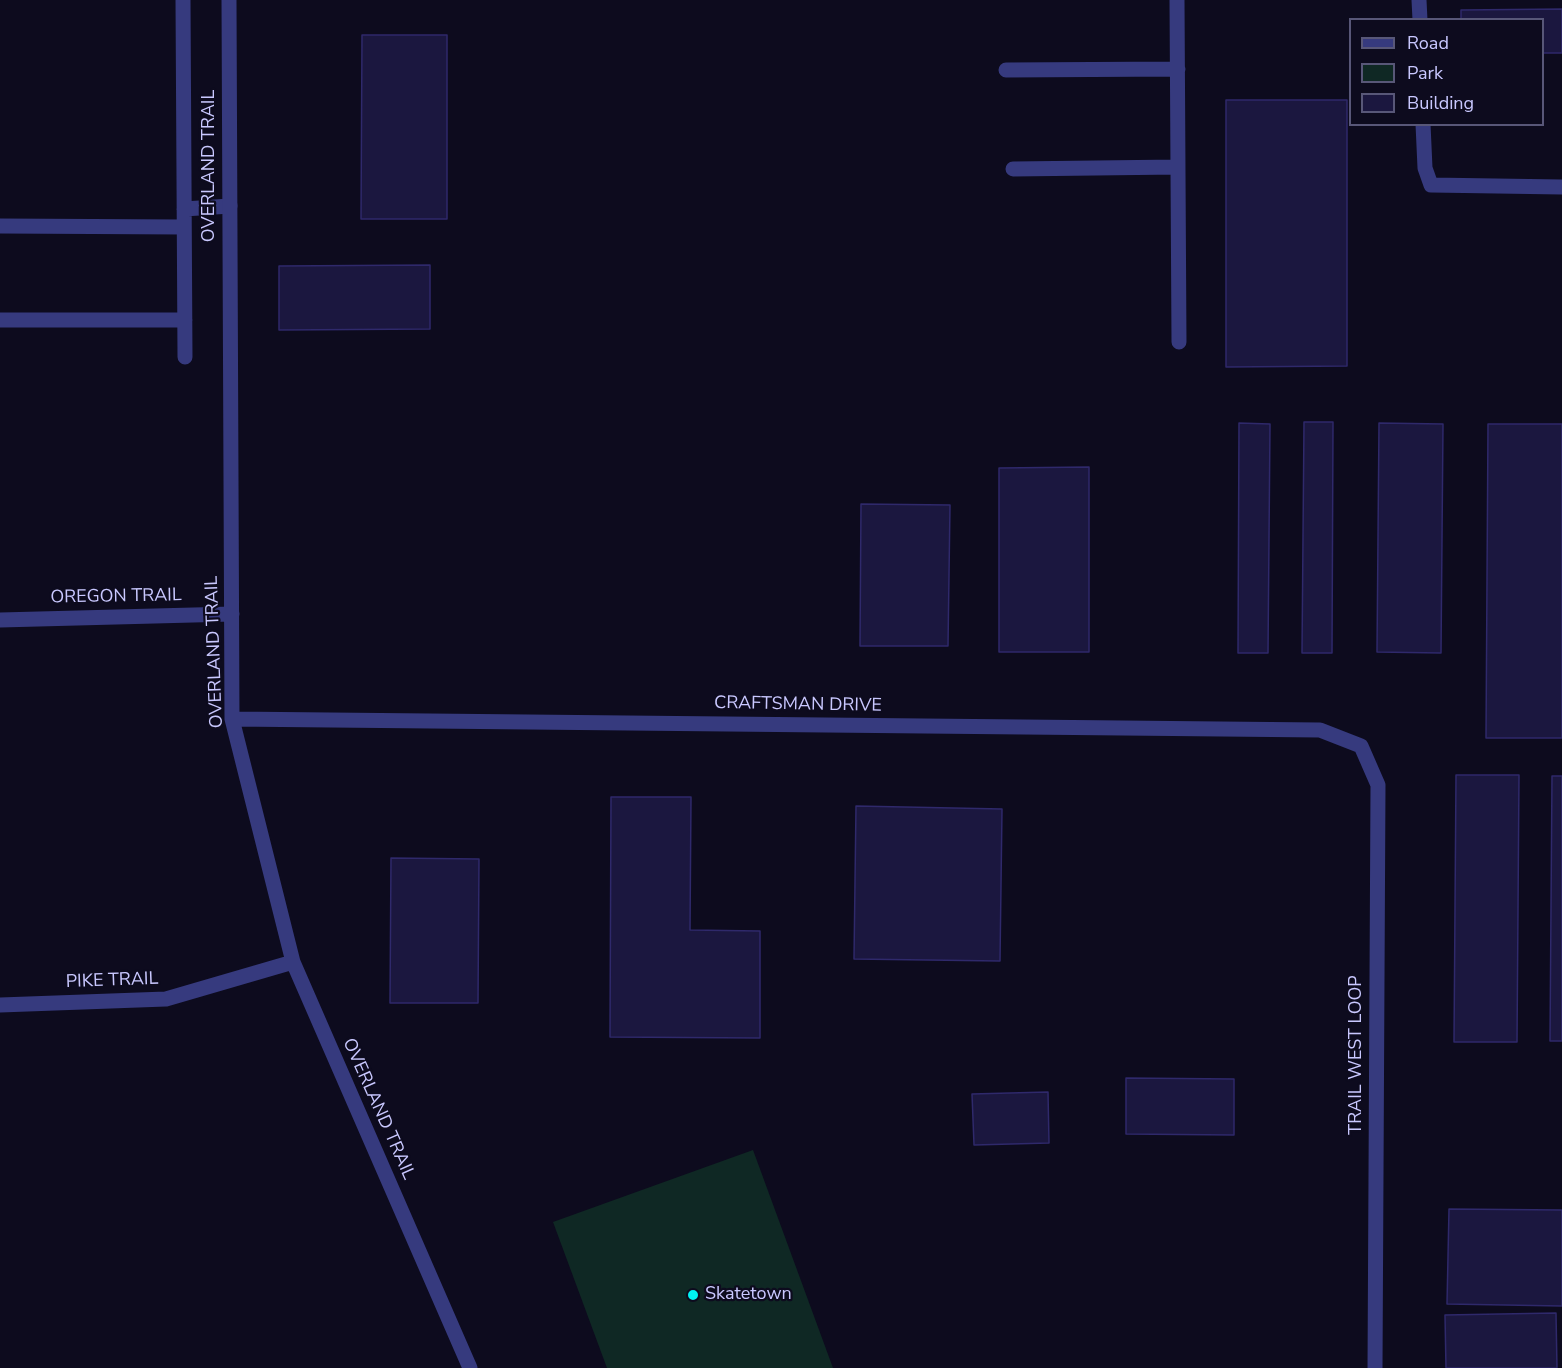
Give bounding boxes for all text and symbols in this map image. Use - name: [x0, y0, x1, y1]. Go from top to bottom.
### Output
- legend: [1349, 18, 1544, 126]
- text: Road: [1407, 31, 1449, 55]
- text: Park: [1407, 61, 1443, 85]
- street label: OVERLAND TRAIL: [199, 90, 221, 242]
- text: Building: [1407, 91, 1474, 115]
- street label: OVERLAND TRAIL: [202, 575, 228, 729]
- street label: OREGON TRAIL: [50, 585, 182, 609]
- street label: CRAFTSMAN DRIVE: [714, 693, 882, 717]
- street label: PIKE TRAIL: [65, 969, 159, 993]
- street label: TRAIL WEST LOOP: [1346, 975, 1368, 1135]
- street label: OVERLAND TRAIL: [337, 1035, 419, 1183]
- place label: Skatetown: [705, 1284, 792, 1306]
- marker: Skatetown: [686, 1288, 700, 1302]

